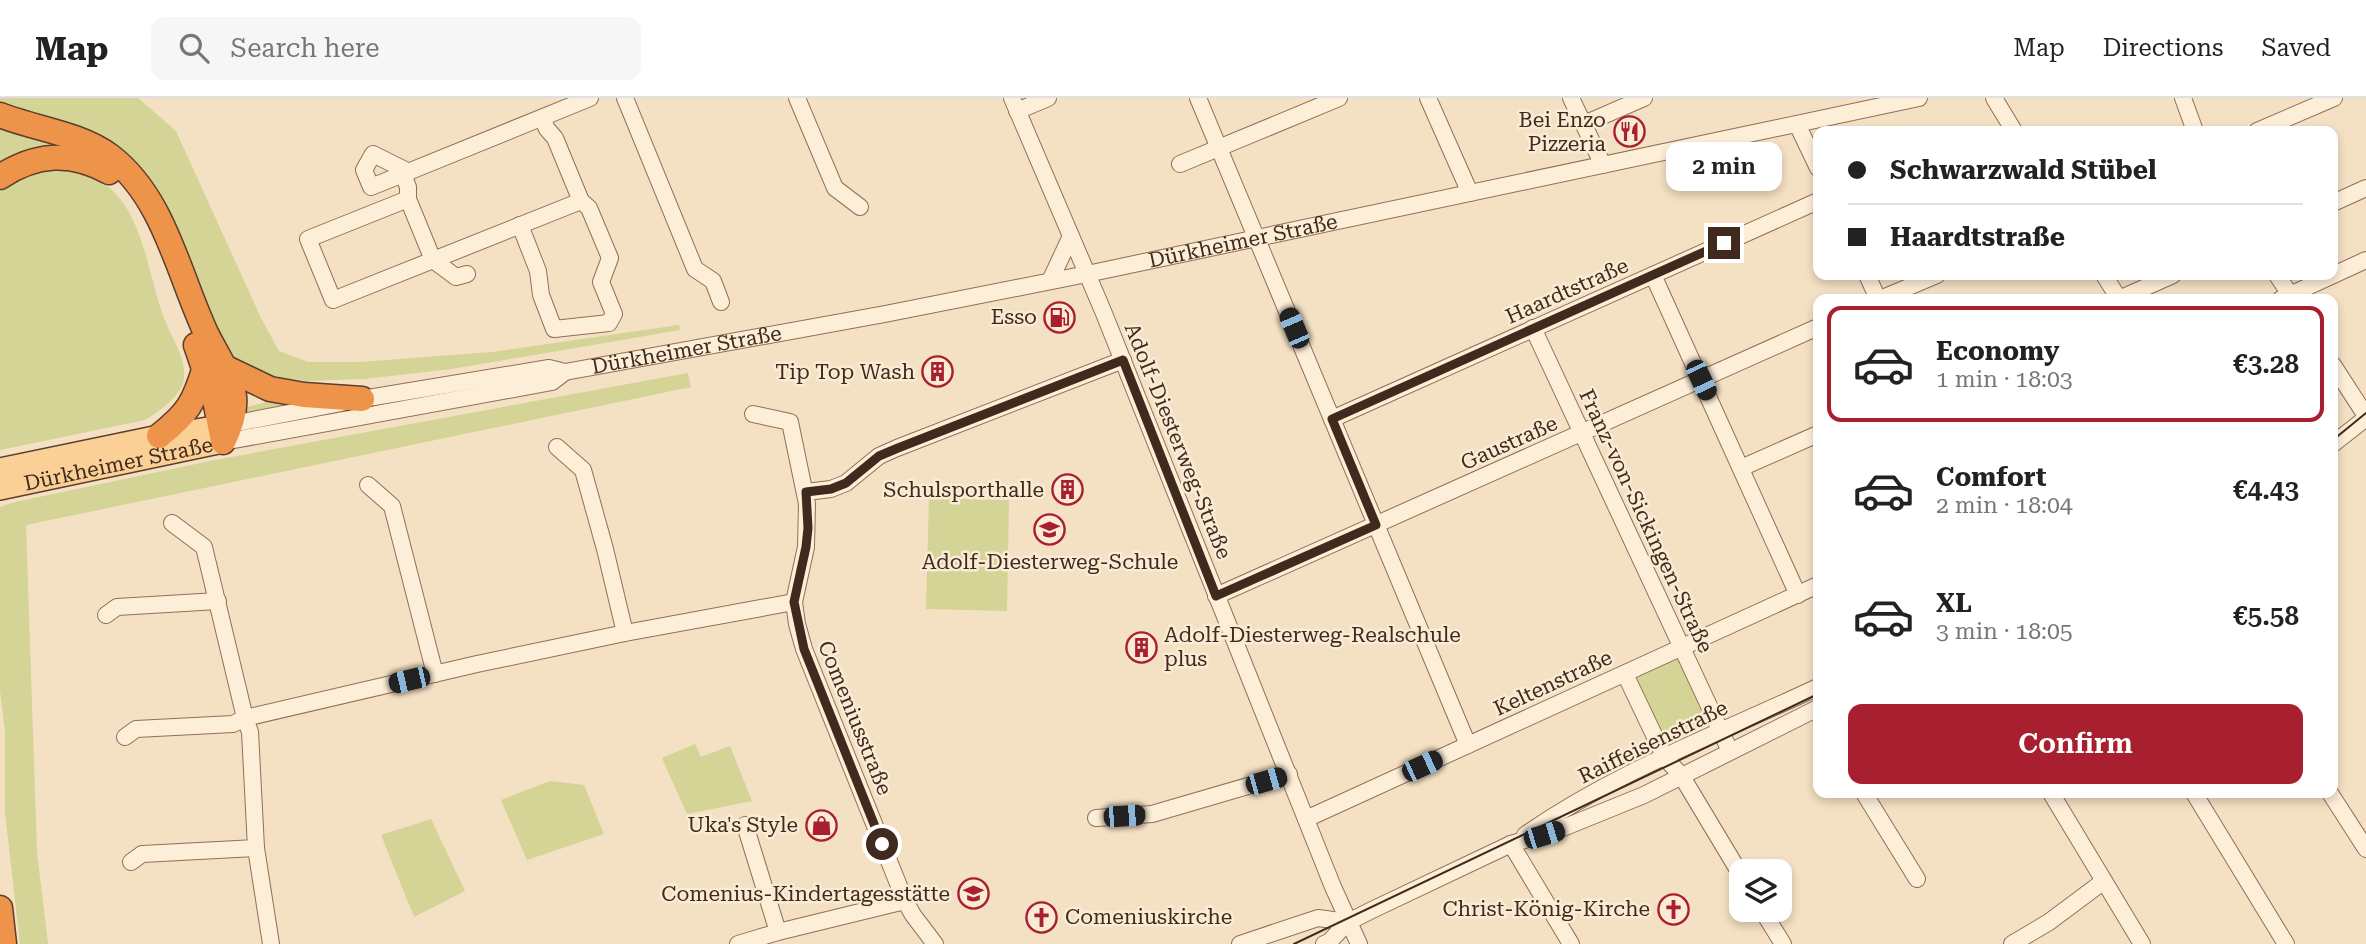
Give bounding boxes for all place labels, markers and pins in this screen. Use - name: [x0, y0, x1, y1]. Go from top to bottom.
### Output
- place label: Bei Enzo Pizzeria: [1519, 108, 1607, 156]
- restaurant icon: Bei Enzo Pizzeria: [1612, 115, 1646, 149]
- fuel station icon: Esso: [1043, 300, 1077, 334]
- place label: Esso: [991, 305, 1037, 329]
- building icon: Tip Top Wash: [921, 355, 955, 389]
- place label: Tip Top Wash: [775, 360, 915, 384]
- building icon: Schulsporthalle: [1050, 473, 1084, 507]
- place label: Schulsporthalle: [883, 478, 1044, 502]
- school or university icon: Adolf-Diesterweg-Schule: [1033, 513, 1067, 547]
- place label: Adolf-Diesterweg-Schule: [922, 550, 1178, 574]
- place label: Adolf-Diesterweg-Realschule plus: [1164, 623, 1461, 671]
- building icon: Adolf-Diesterweg-Realschule plus: [1124, 630, 1158, 664]
- shop icon: Uka's Style: [804, 808, 838, 842]
- place label: Uka's Style: [688, 813, 798, 837]
- school or university icon: Comenius-Kindertagesstätte: [956, 877, 990, 911]
- place label: Comenius-Kindertagesstätte: [661, 882, 950, 906]
- church icon: Christ-König-Kirche: [1656, 892, 1690, 926]
- place label: Christ-König-Kirche: [1442, 897, 1650, 921]
- church icon: Comeniuskirche: [1025, 900, 1059, 934]
- place label: Comeniuskirche: [1065, 905, 1232, 929]

